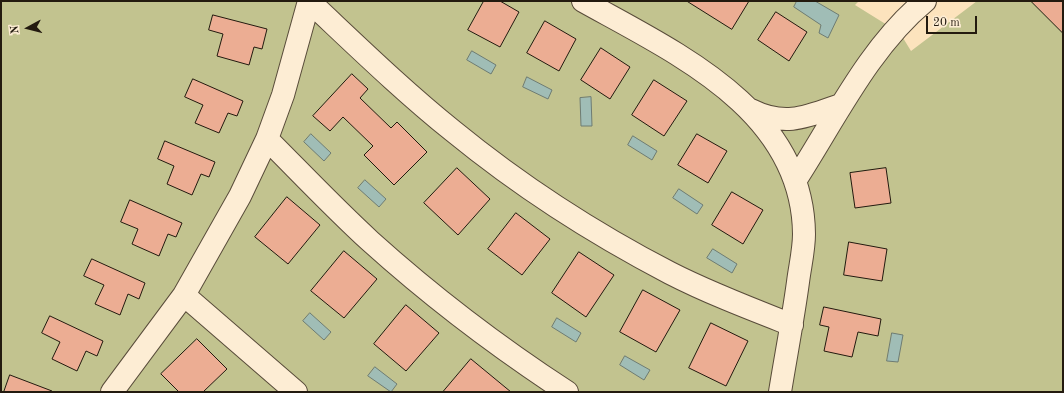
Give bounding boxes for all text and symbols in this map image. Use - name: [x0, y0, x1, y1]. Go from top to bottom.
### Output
- north arrow: [8, 8, 48, 48]
- scale bar: [928, 8, 979, 34]
- text: 20 m: [933, 17, 960, 29]
- text: N: [10, 25, 22, 34]

